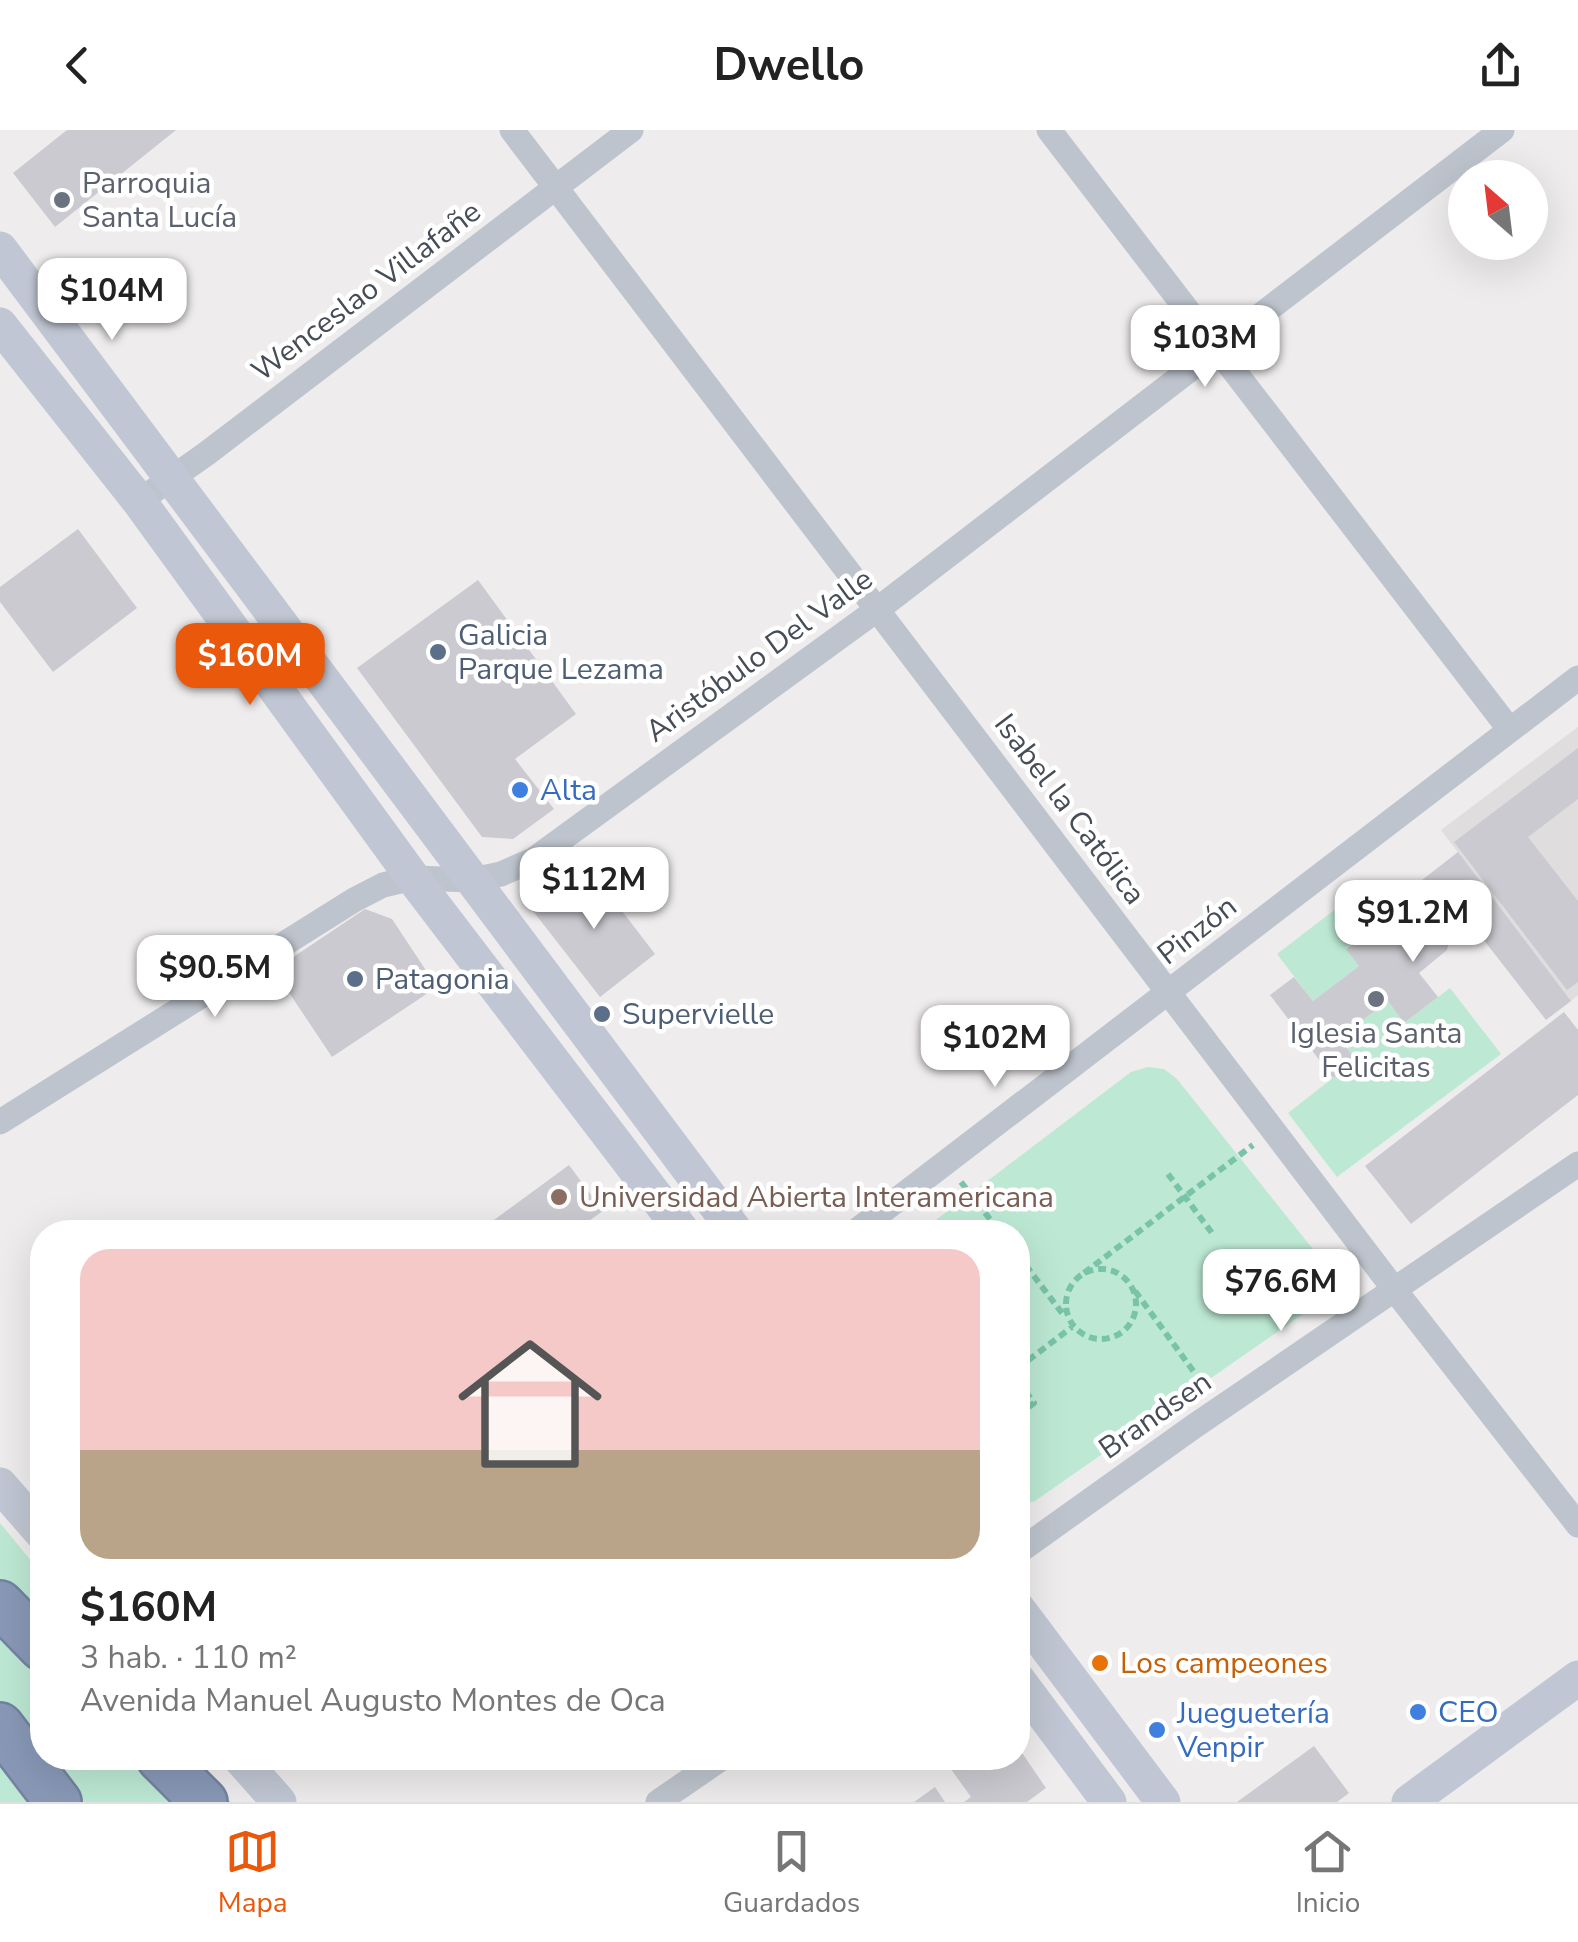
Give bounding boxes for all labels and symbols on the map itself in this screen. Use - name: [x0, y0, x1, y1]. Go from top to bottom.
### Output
- north arrow: [1448, 160, 1548, 260]
- place label: Parroquia Santa Lucía: [82, 163, 237, 238]
- marker: Parroquia Santa Lucía: [51, 189, 73, 211]
- street label: Wenceslao Villafañe: [243, 192, 489, 391]
- pin: $104M: [42, 258, 182, 343]
- pin: $103M: [1135, 305, 1275, 390]
- street label: Aristóbulo Del Valle: [637, 559, 881, 752]
- place label: Galicia Parque Lezama: [458, 615, 664, 690]
- pin: $160M: [180, 623, 320, 708]
- marker: Galicia Parque Lezama: [427, 641, 449, 663]
- street label: Isabel la Católica: [984, 706, 1155, 913]
- place label: Alta: [540, 770, 597, 811]
- marker: Alta: [509, 779, 531, 801]
- pin: $112M: [524, 847, 664, 932]
- pin: $91.2M: [1332, 880, 1494, 965]
- street label: Pinzón: [1149, 886, 1246, 974]
- pin: $90.5M: [134, 935, 296, 1020]
- place label: Patagonia: [375, 959, 510, 1000]
- marker: Patagonia: [344, 968, 366, 990]
- marker: Iglesia Santa Felicitas: [1365, 988, 1387, 1010]
- place label: Supervielle: [622, 994, 774, 1035]
- marker: Supervielle: [591, 1003, 613, 1025]
- pin: $102M: [925, 1005, 1065, 1090]
- place label: Iglesia Santa Felicitas: [1290, 1013, 1462, 1088]
- place label: Universidad Abierta Interamericana: [579, 1177, 1054, 1218]
- marker: Universidad Abierta Interamericana: [548, 1186, 570, 1208]
- pin: $76.6M: [1200, 1249, 1362, 1334]
- street label: Brandsen: [1091, 1362, 1220, 1469]
- place label: Los campeones: [1120, 1643, 1328, 1684]
- marker: Los campeones: [1089, 1652, 1111, 1674]
- place label: CEO: [1438, 1692, 1499, 1733]
- place label: Jueguetería Venpir: [1176, 1693, 1330, 1768]
- marker: CEO: [1407, 1701, 1429, 1723]
- marker: Jueguetería Venpir: [1146, 1719, 1168, 1741]

